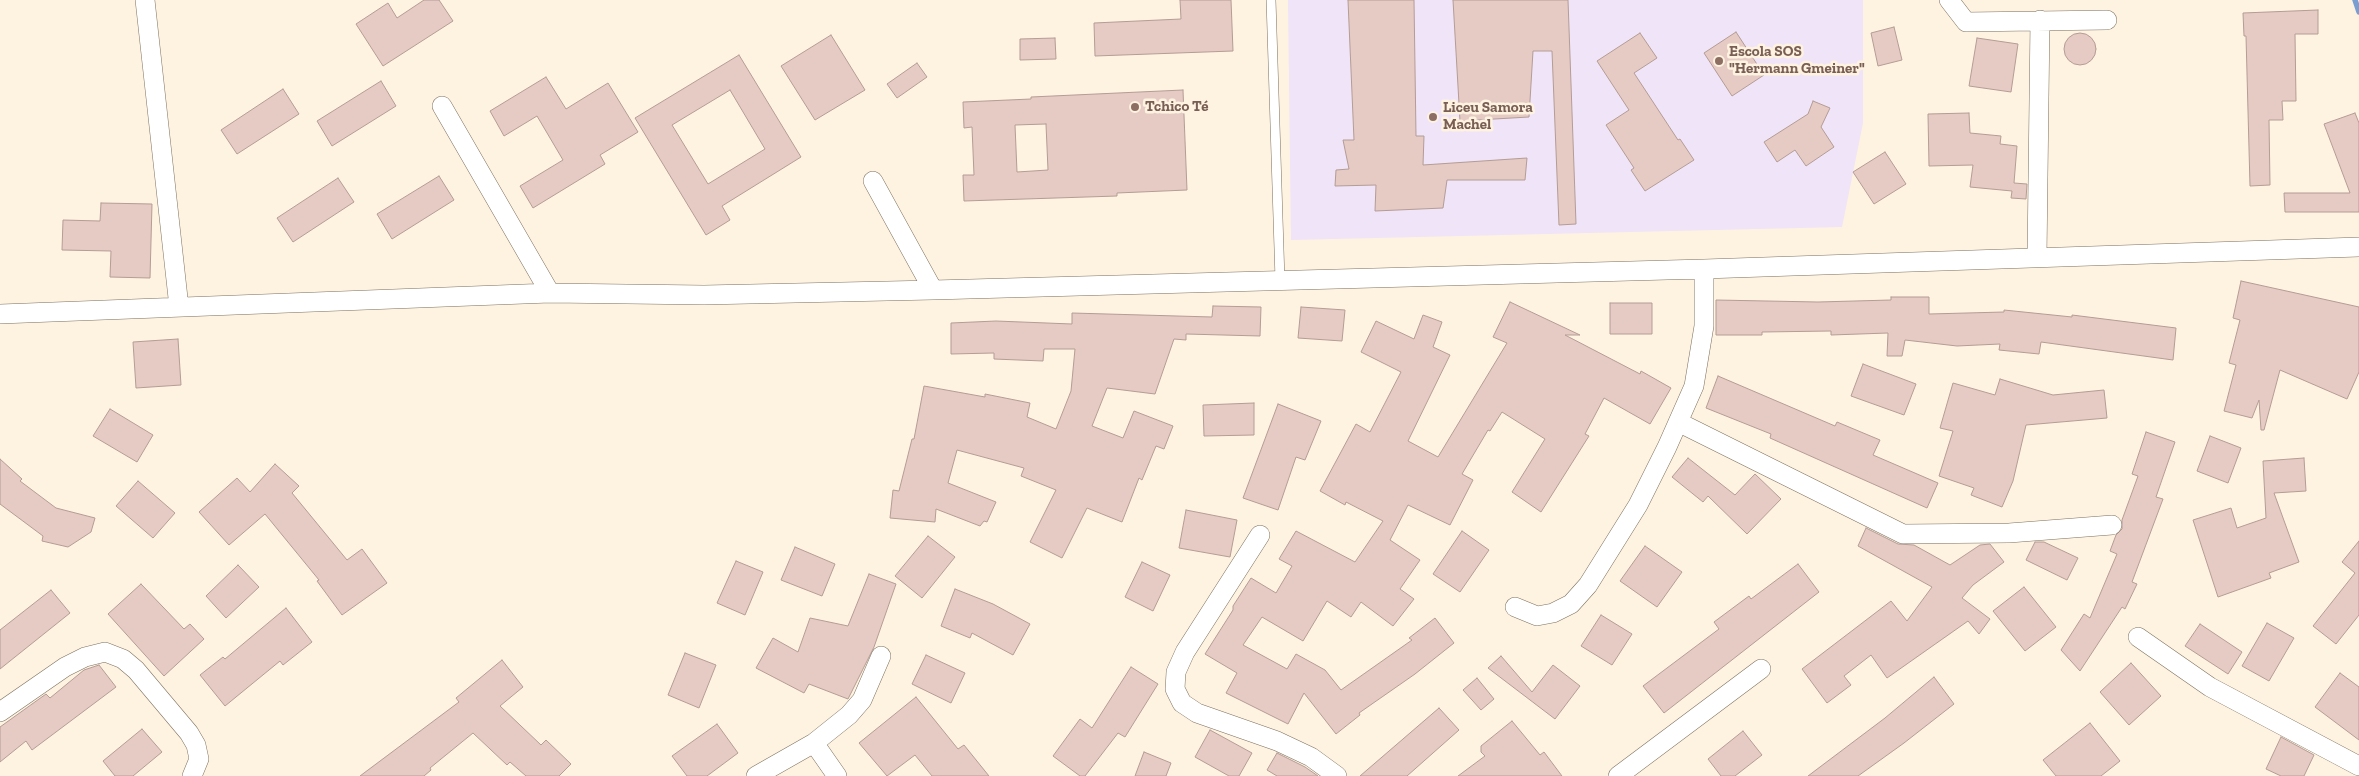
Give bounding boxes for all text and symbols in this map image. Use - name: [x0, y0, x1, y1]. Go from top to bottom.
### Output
- place label: Escola SOS "Hermann Gmeiner": [1729, 43, 1865, 78]
- marker: Escola SOS "Hermann Gmeiner": [1713, 55, 1725, 67]
- place label: Tchico Té: [1145, 98, 1208, 116]
- place label: Liceu Samora Machel: [1443, 99, 1533, 134]
- marker: Tchico Té: [1129, 101, 1141, 113]
- marker: Liceu Samora Machel: [1427, 111, 1439, 123]

